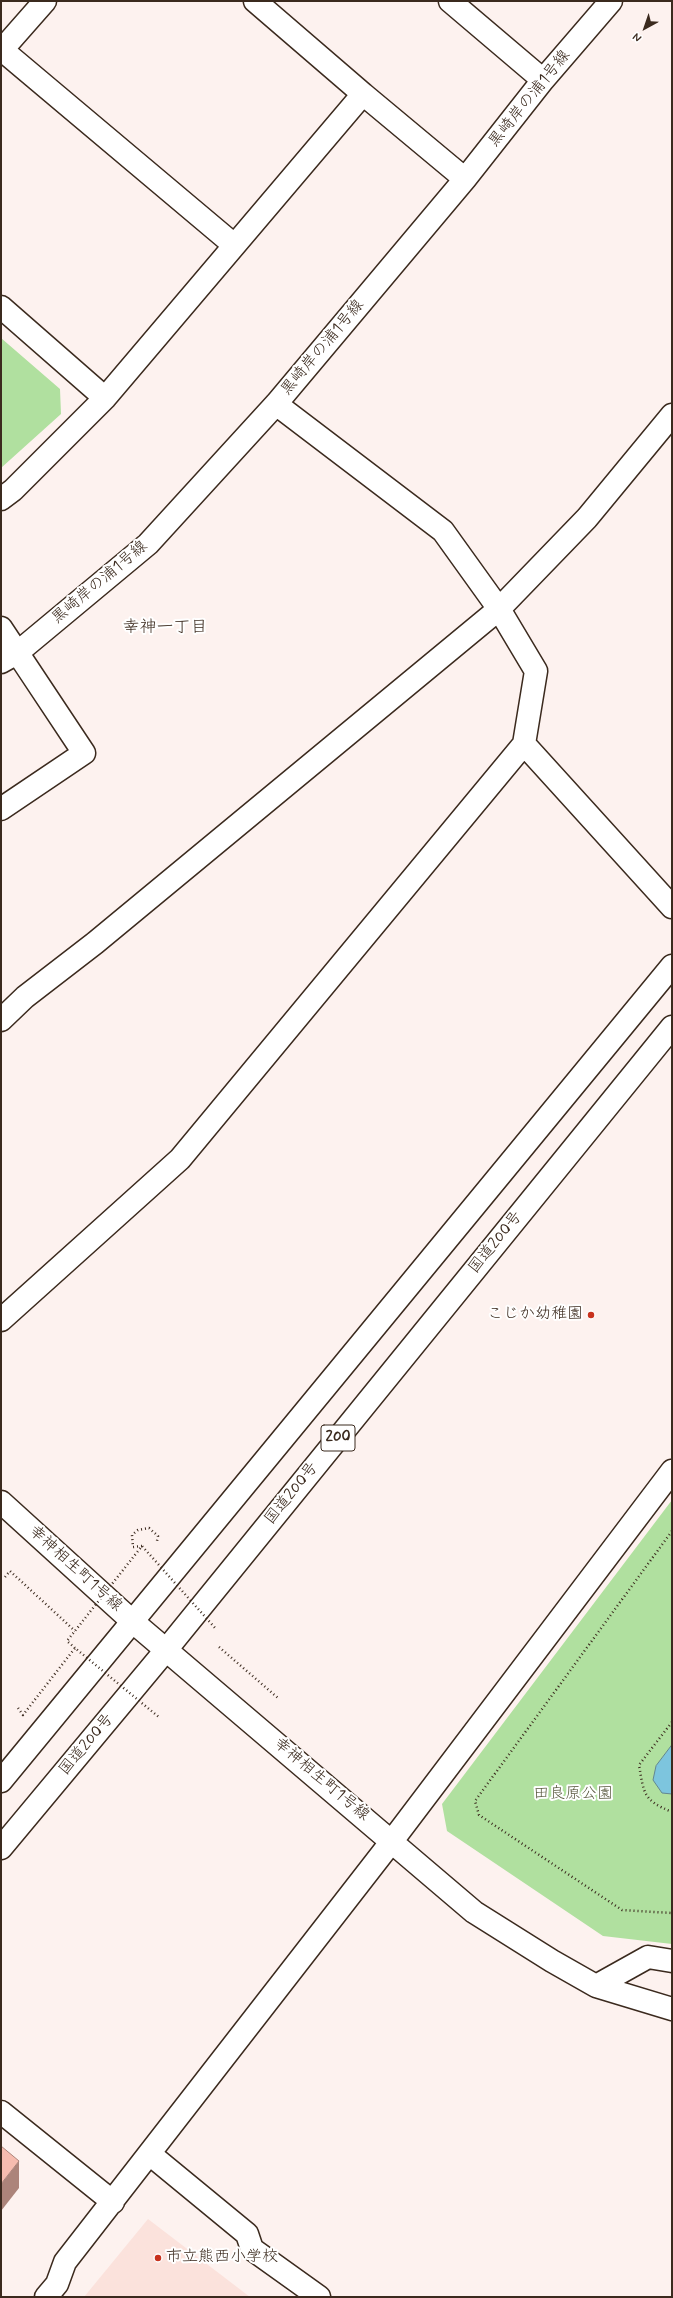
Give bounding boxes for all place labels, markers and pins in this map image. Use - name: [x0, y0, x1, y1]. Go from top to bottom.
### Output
- place label: こじか幼稚園: [487, 1305, 583, 1325]
- marker: こじか幼稚園: [586, 1310, 596, 1320]
- place label: 市立熊西小学校: [166, 2248, 278, 2268]
- marker: 市立熊西小学校: [153, 2253, 163, 2263]

